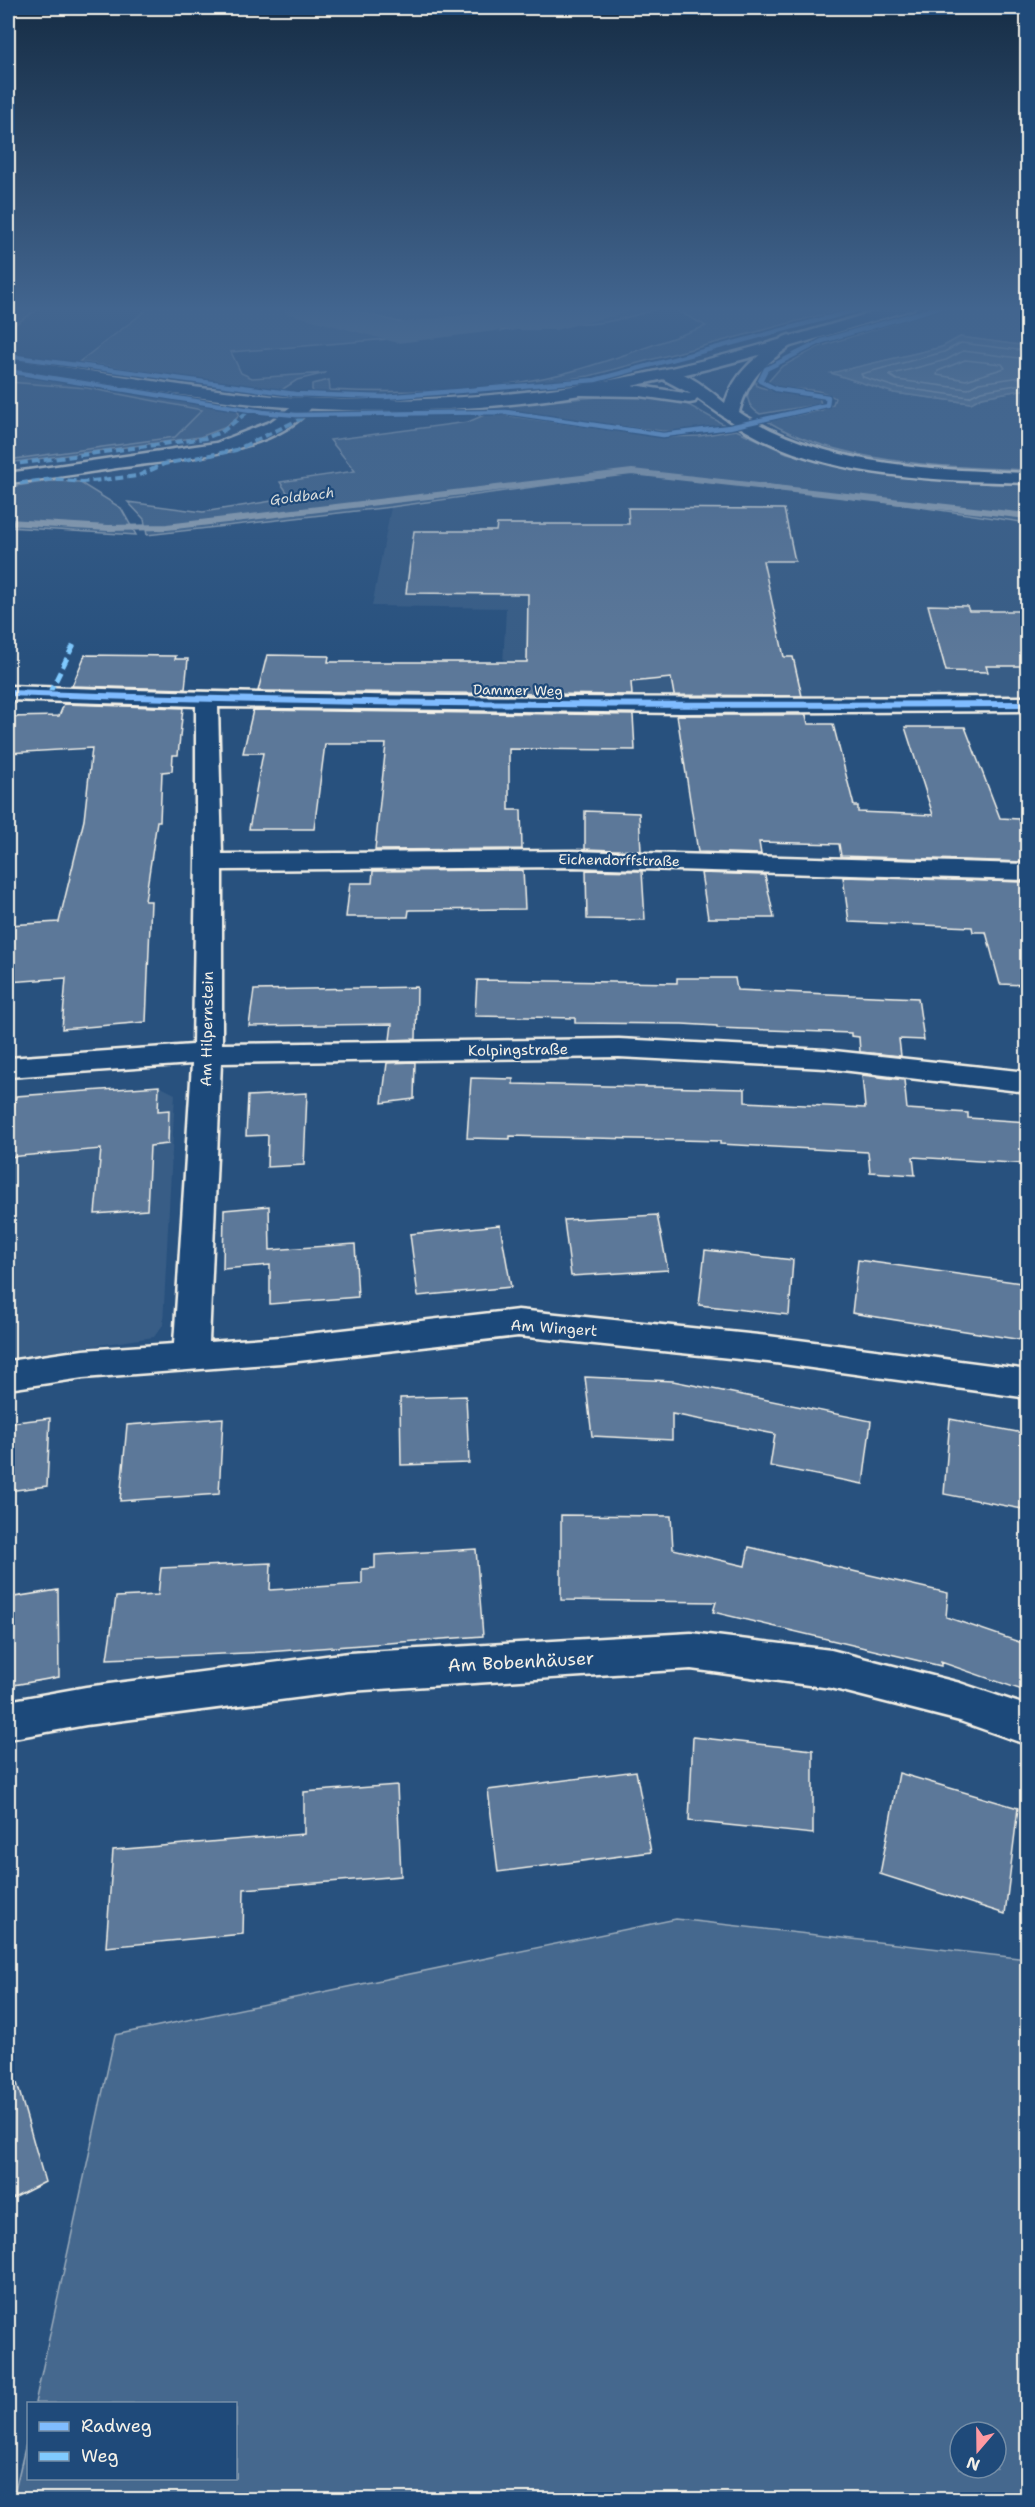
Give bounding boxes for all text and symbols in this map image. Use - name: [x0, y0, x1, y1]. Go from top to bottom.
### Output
- water label: Goldbach: [269, 483, 335, 509]
- street label: Dammer Weg: [473, 680, 563, 700]
- street label: Eichendorffstraße: [558, 850, 680, 870]
- street label: Am Hilpernstein: [196, 971, 218, 1087]
- street label: Kolpingstraße: [468, 1039, 568, 1061]
- street label: Am Wingert: [510, 1315, 598, 1341]
- street label: Am Bobenhäuser: [447, 1646, 595, 1678]
- legend: [27, 2402, 237, 2480]
- text: Radweg: [81, 2414, 152, 2438]
- north arrow: [948, 2420, 1008, 2480]
- text: Weg: [81, 2444, 119, 2468]
- text: N: [963, 2452, 983, 2476]

